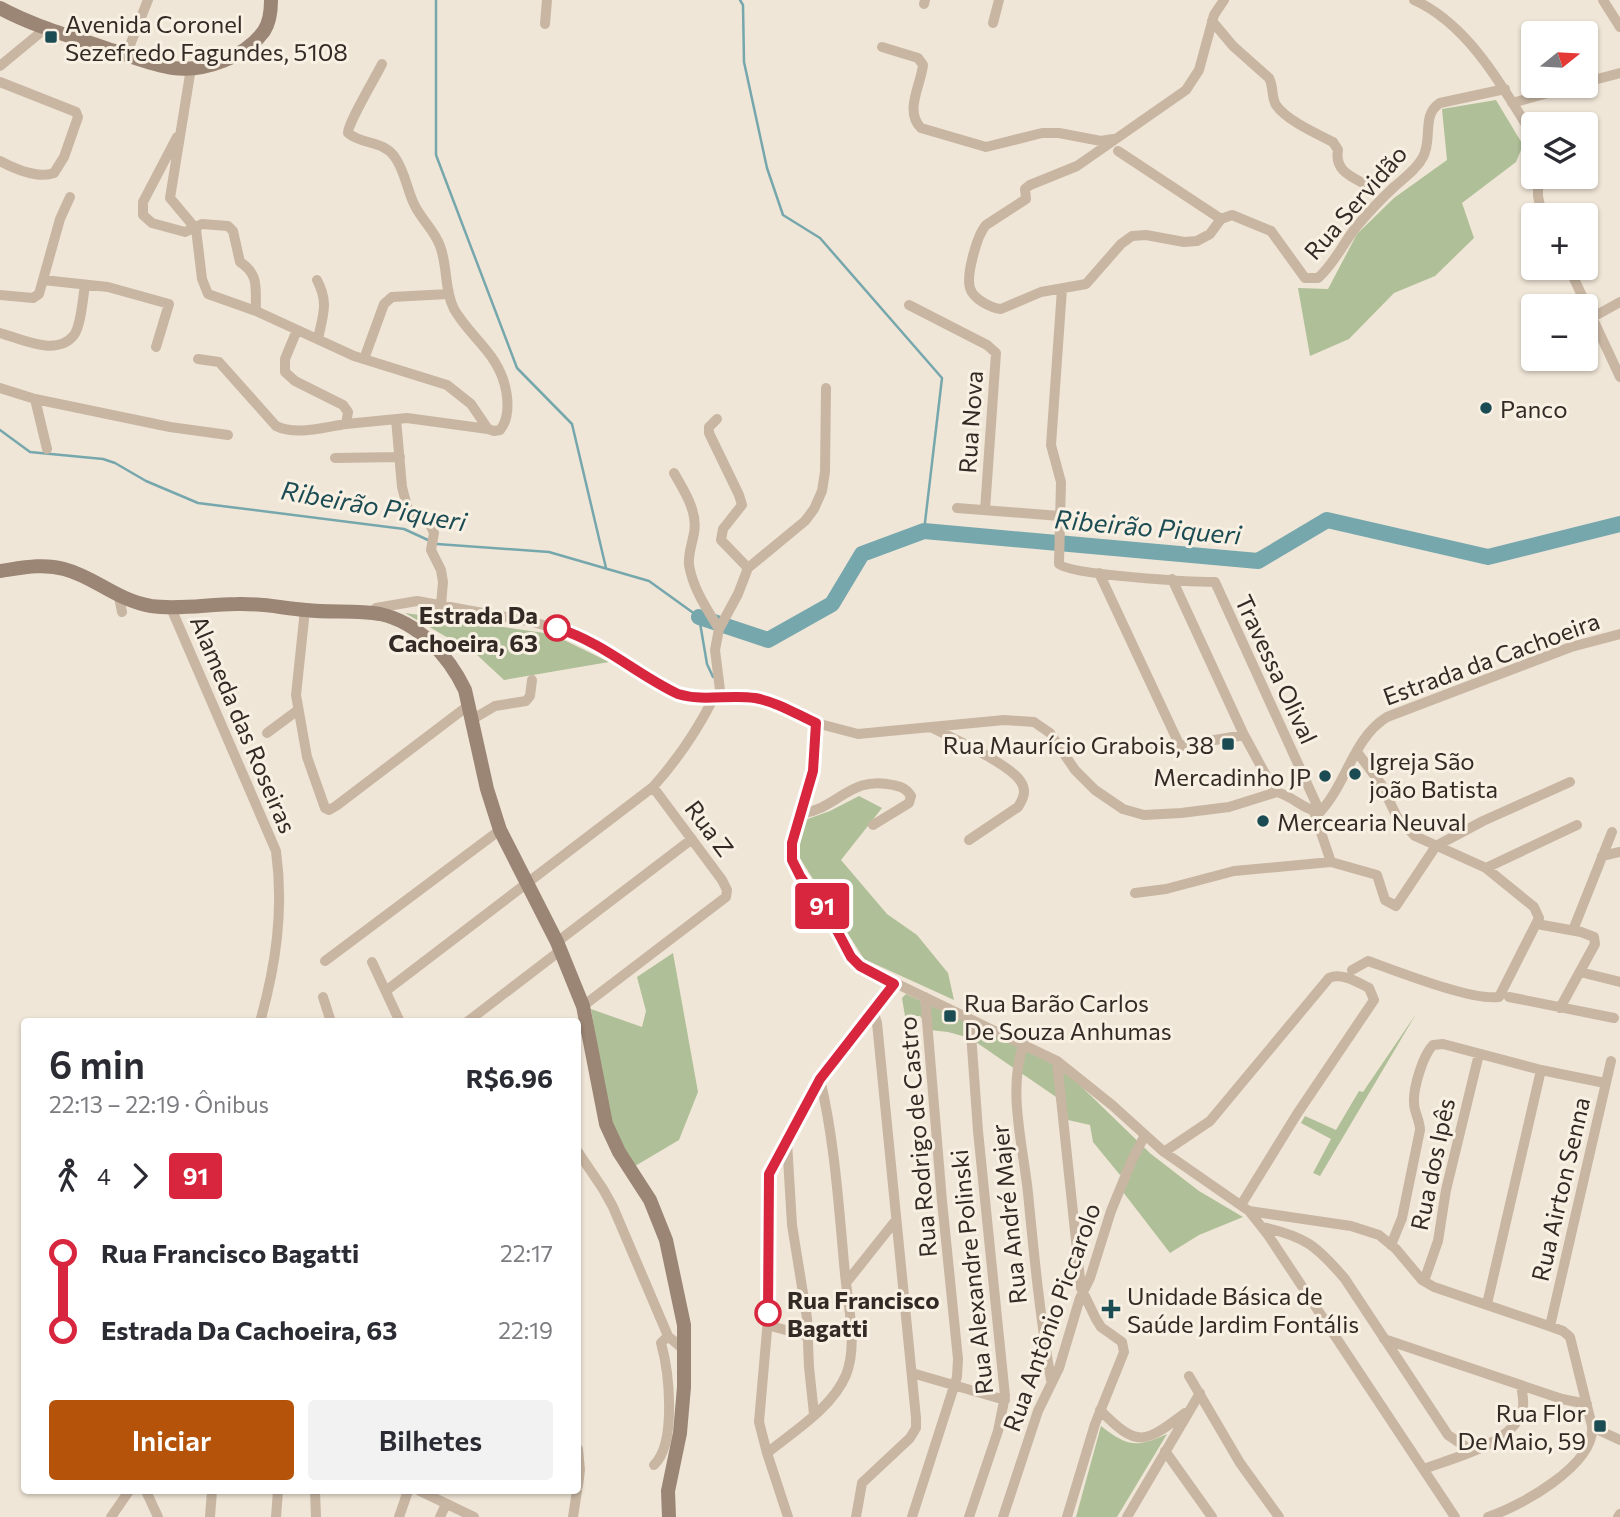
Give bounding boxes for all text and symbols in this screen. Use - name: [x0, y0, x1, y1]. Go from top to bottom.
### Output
- place label: Avenida Coronel Sezefredo Fagundes, 5108: [65, 9, 348, 66]
- north arrow: [1521, 21, 1598, 98]
- map controls: [1521, 21, 1598, 371]
- marker: Avenida Coronel Sezefredo Fagundes, 5108: [43, 29, 59, 45]
- button: layers: [1521, 112, 1598, 189]
- street label: Rua Servidão: [1297, 139, 1413, 265]
- button: +: [1521, 203, 1598, 280]
- button: −: [1521, 294, 1598, 371]
- street label: Rua Nova: [952, 370, 988, 474]
- place label: Panco: [1500, 394, 1568, 423]
- marker: Panco: [1478, 400, 1494, 416]
- water label: Ribeirão Piqueri: [279, 473, 470, 537]
- water label: Ribeirão Piqueri: [1053, 502, 1244, 550]
- street label: Travessa Olival: [1230, 590, 1324, 748]
- place label: Estrada Da Cachoeira, 63: [388, 600, 538, 657]
- street label: Estrada da Cachoeira: [1379, 605, 1603, 711]
- street label: Alameda das Roseiras: [185, 611, 303, 837]
- marker: Estrada Da Cachoeira, 63: [544, 615, 570, 641]
- place label: Rua Maurício Grabois, 38: [943, 730, 1214, 759]
- marker: Rua Maurício Grabois, 38: [1220, 736, 1236, 752]
- place label: Igreja São joão Batista: [1369, 746, 1498, 803]
- place label: Mercadinho JP: [1153, 762, 1311, 791]
- marker: Igreja São joão Batista: [1347, 766, 1363, 782]
- marker: Mercadinho JP: [1317, 768, 1333, 784]
- street label: Rua Z: [680, 794, 740, 862]
- place label: Mercearia Neuval: [1277, 807, 1467, 836]
- marker: Mercearia Neuval: [1255, 813, 1271, 829]
- line badge: 91: [790, 883, 854, 929]
- text: 91: [809, 891, 835, 920]
- place label: Rua Barão Carlos De Souza Anhumas: [964, 988, 1172, 1045]
- marker: Rua Barão Carlos De Souza Anhumas: [942, 1008, 958, 1024]
- street label: Rua Rodrigo de Castro: [892, 1015, 942, 1259]
- text: 6 min: [49, 1040, 145, 1087]
- text: R$6.96: [466, 1062, 553, 1093]
- text: 22:13 – 22:19 · Ônibus: [49, 1090, 269, 1118]
- street label: Rua Airton Senna: [1525, 1094, 1595, 1284]
- street label: Rua dos Ipês: [1404, 1095, 1460, 1233]
- street label: Rua André Majer: [984, 1122, 1032, 1305]
- street label: Rua Alexandre Polinski: [944, 1148, 998, 1396]
- icon: walk: [49, 1157, 87, 1195]
- icon: forward: [121, 1157, 159, 1195]
- text: 91: [183, 1161, 208, 1190]
- text: 4: [97, 1162, 111, 1190]
- street label: Rua Antônio Piccarolo: [996, 1199, 1106, 1435]
- text: Rua Francisco Bagatti: [101, 1237, 359, 1268]
- text: 22:17: [500, 1239, 553, 1267]
- place label: Unidade Básica de Saúde Jardim Fontális: [1127, 1281, 1359, 1338]
- place label: Rua Francisco Bagatti: [787, 1285, 940, 1342]
- marker: Unidade Básica de Saúde Jardim Fontális: [1101, 1299, 1121, 1319]
- marker: Rua Francisco Bagatti: [755, 1300, 781, 1326]
- text: Estrada Da Cachoeira, 63: [101, 1314, 397, 1345]
- text: 22:19: [498, 1316, 553, 1344]
- place label: Rua Flor De Maio, 59: [1457, 1398, 1586, 1455]
- button: Iniciar: [49, 1400, 294, 1480]
- button: Bilhetes: [308, 1400, 553, 1480]
- marker: Rua Flor De Maio, 59: [1592, 1418, 1608, 1434]

